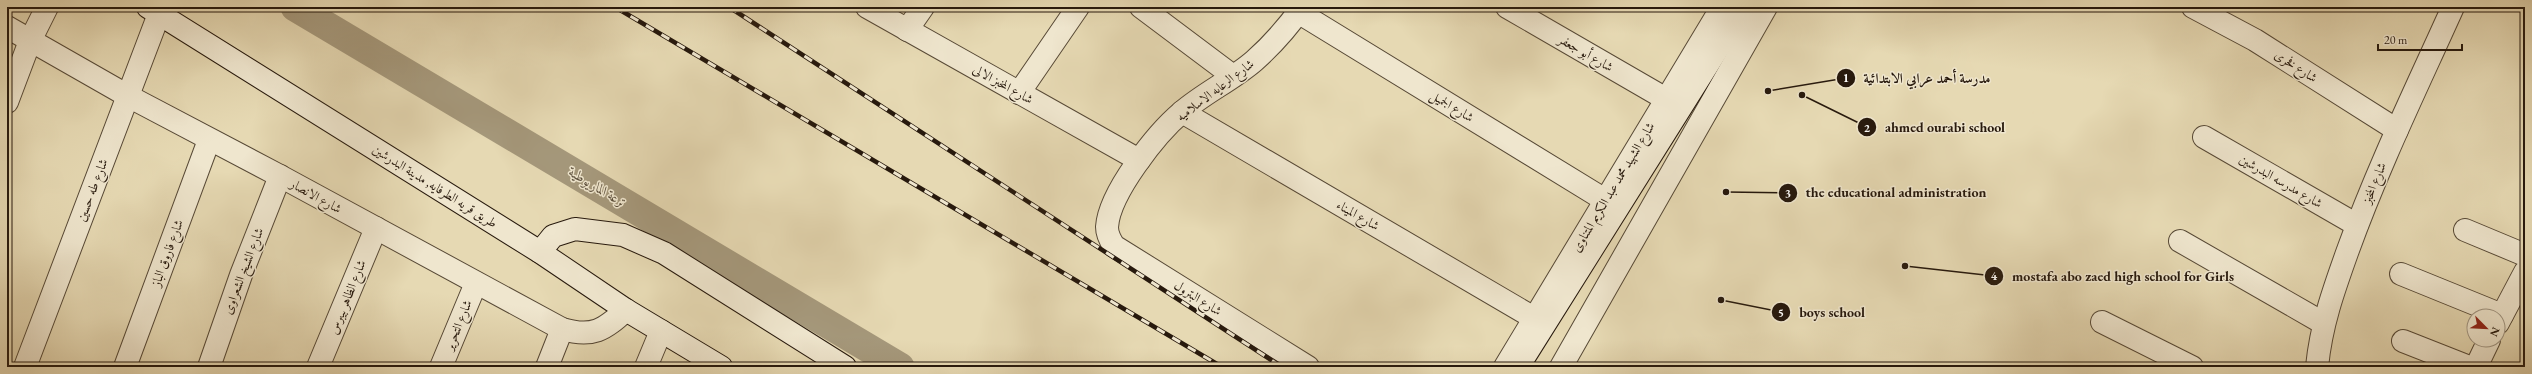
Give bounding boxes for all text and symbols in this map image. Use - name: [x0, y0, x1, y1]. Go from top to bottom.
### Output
- scale bar: [2378, 26, 2462, 52]
- street label: شارع أبو جعفر: [1552, 30, 1616, 78]
- text: 20 m: [2384, 32, 2408, 48]
- street label: شارع فخرى: [2270, 46, 2321, 89]
- street label: شارع الرعايه الاسلاميه: [1173, 55, 1259, 127]
- street label: شارع المخبز الالى: [968, 60, 1036, 110]
- callout: مدرسة أحمد عرابي الابتدائية: [1836, 65, 1998, 91]
- text: مدرسة أحمد عرابي الابتدائية: [1864, 68, 1990, 90]
- text: 1: [1843, 70, 1849, 86]
- street label: شارع الجميل: [1426, 86, 1477, 128]
- callout: ahmed ourabi school: [1857, 114, 2013, 140]
- text: ahmed ourabi school: [1885, 118, 2005, 136]
- street label: شارع الشهيد محمد عبد الكريم المتناوى: [1567, 119, 1661, 257]
- text: 2: [1864, 120, 1871, 136]
- street label: طريق قريه الطرفايه, مدينة البدرشين: [369, 141, 501, 231]
- street label: شارع مدرسه البدرشين: [2235, 150, 2326, 214]
- street label: شارع طه حسين: [72, 156, 115, 225]
- street label: شارع المخبز: [2357, 160, 2393, 209]
- water label: ترعة الماريوطية: [564, 162, 630, 211]
- street label: شارع الانصار: [284, 174, 345, 220]
- callout: the educational administration: [1778, 180, 1995, 206]
- text: the educational administration: [1806, 183, 1986, 201]
- text: 3: [1785, 185, 1791, 201]
- street label: شارع الميناء: [1332, 196, 1383, 237]
- street label: شارع فاروق الباز: [146, 217, 190, 292]
- street label: شارع الشيخ الشعراوى: [219, 225, 270, 318]
- street label: شارع الظاهر بيبرس: [324, 257, 372, 338]
- callout: mostafa abo zaed high school for Girls: [1984, 263, 2242, 289]
- text: mostafa abo zaed high school for Girls: [2012, 267, 2234, 285]
- text: 4: [1991, 268, 1998, 284]
- street label: شارع البترول: [1169, 277, 1225, 322]
- street label: شارع التحرير: [439, 297, 479, 356]
- callout: boys school: [1771, 299, 1873, 325]
- text: boys school: [1799, 303, 1865, 321]
- text: 5: [1778, 305, 1784, 321]
- north arrow: [2466, 308, 2506, 348]
- text: N: [2487, 325, 2503, 339]

